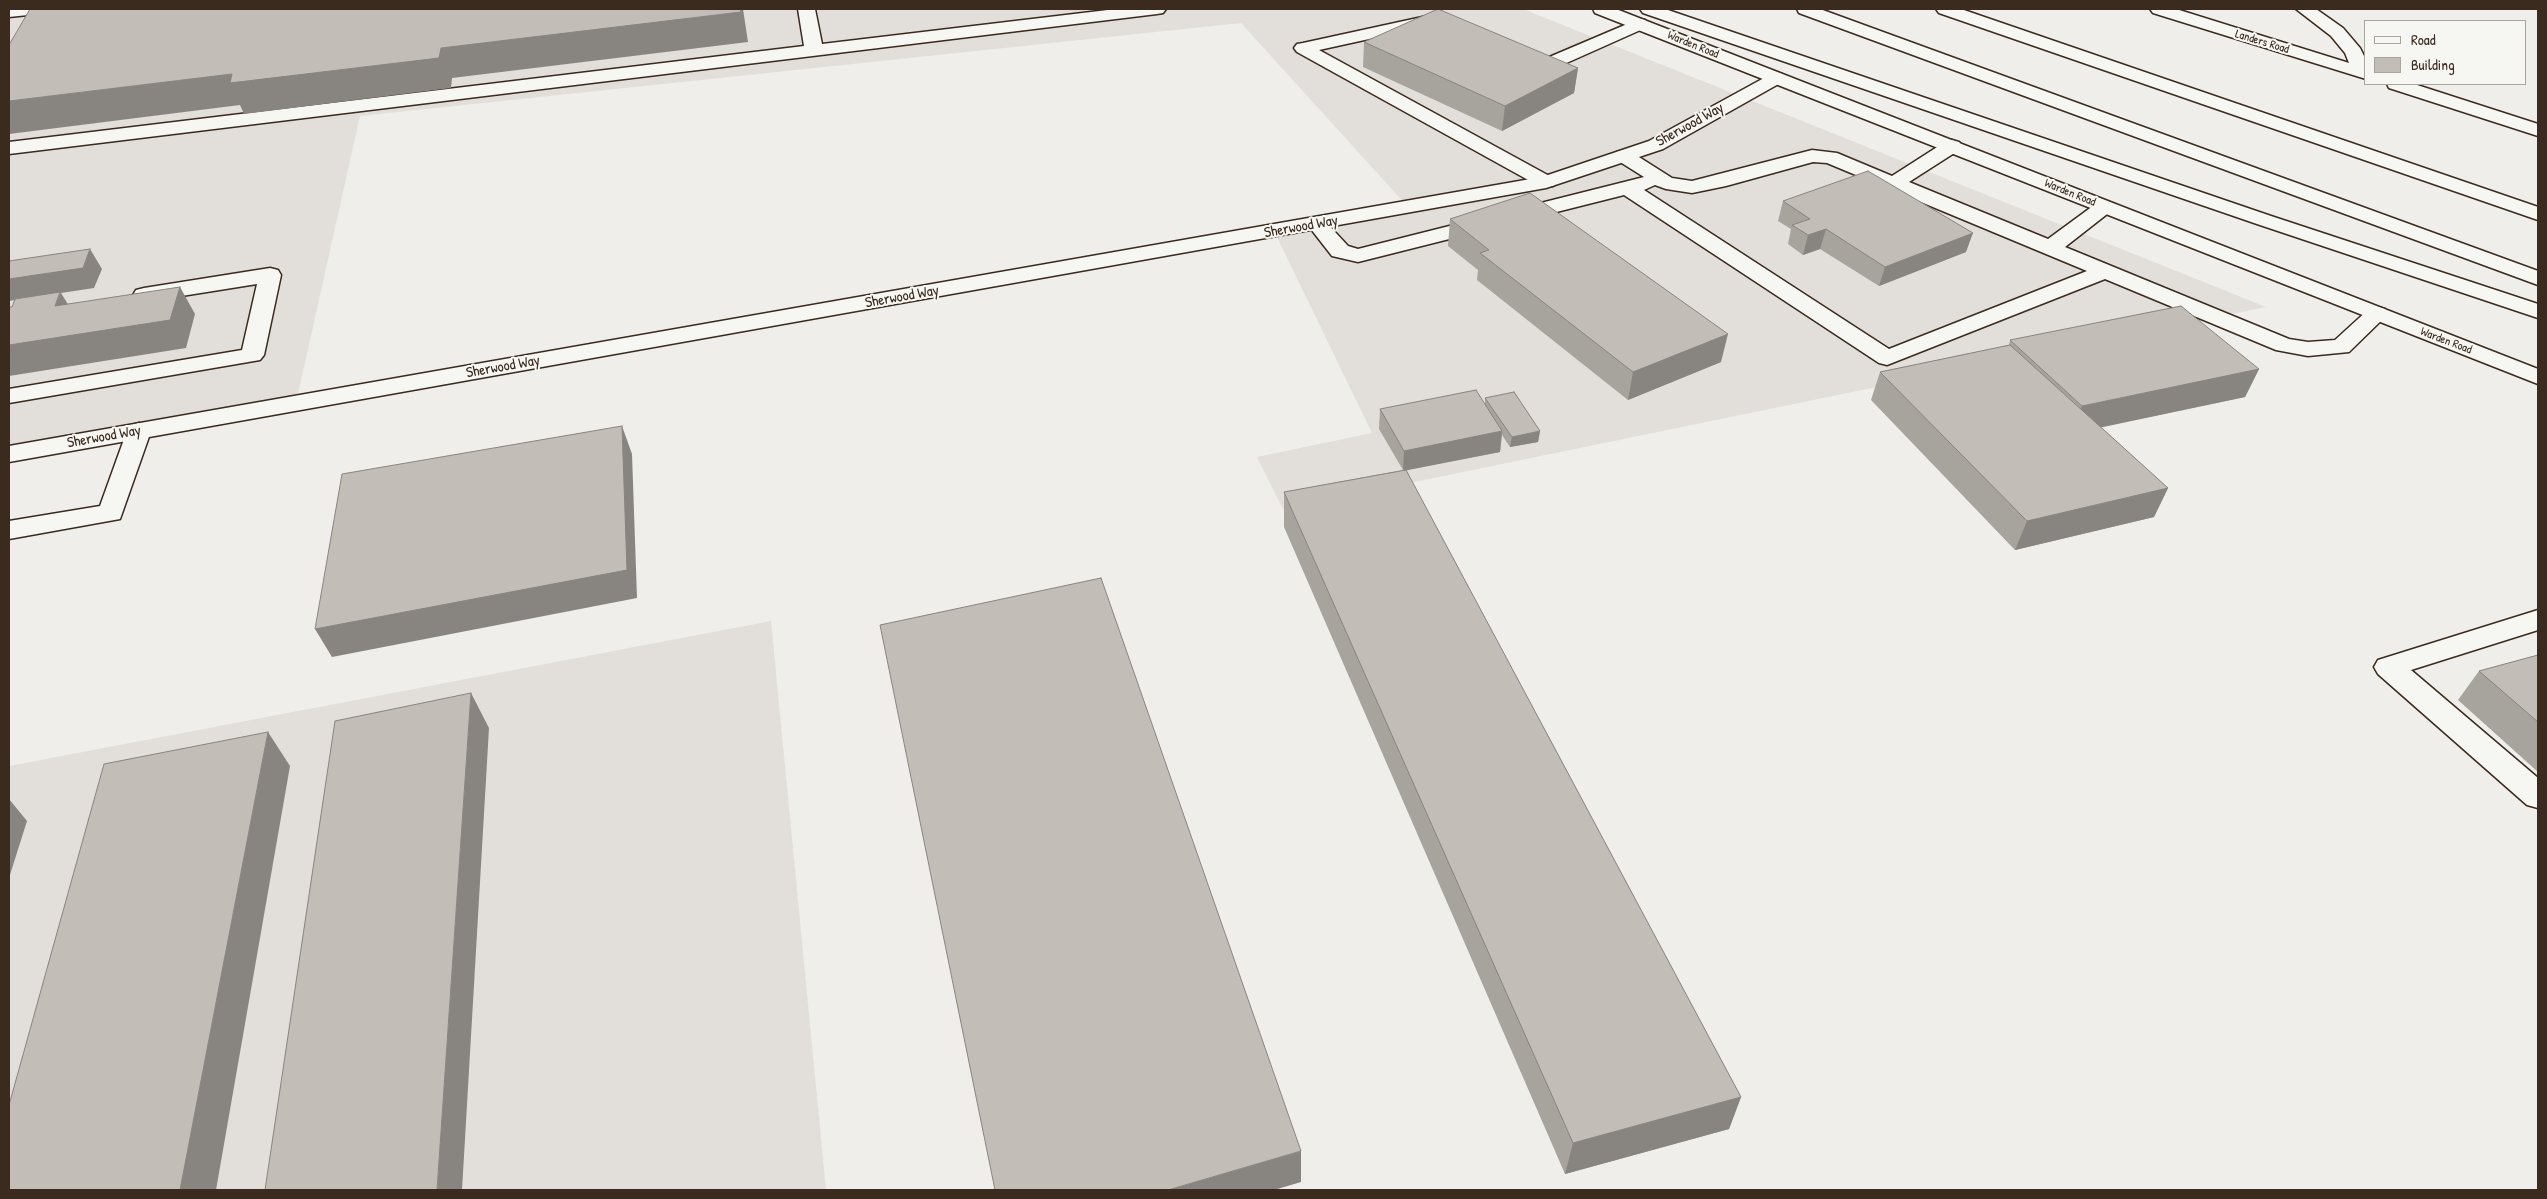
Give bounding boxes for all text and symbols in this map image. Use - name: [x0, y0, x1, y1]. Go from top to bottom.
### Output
- legend: [2364, 20, 2527, 85]
- street label: Landers Road: [2233, 27, 2291, 57]
- street label: Warden Road: [1665, 28, 1721, 62]
- text: Road: [2411, 29, 2436, 50]
- text: Building: [2411, 54, 2455, 75]
- street label: Sherwood Way: [1653, 99, 1727, 151]
- street label: Warden Road: [2042, 176, 2098, 210]
- street label: Sherwood Way: [1263, 212, 1339, 242]
- street label: Sherwood Way: [864, 282, 940, 312]
- street label: Warden Road: [2418, 325, 2474, 357]
- street label: Sherwood Way: [465, 352, 541, 382]
- street label: Sherwood Way: [66, 422, 142, 452]

